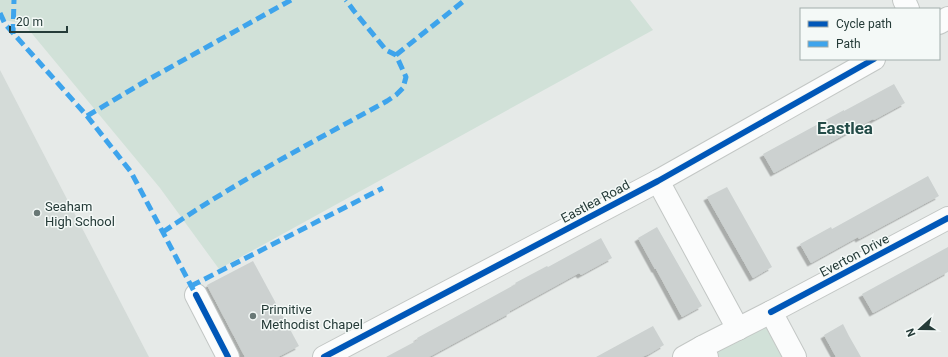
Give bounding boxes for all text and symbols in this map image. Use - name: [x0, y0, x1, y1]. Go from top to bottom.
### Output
- scale bar: [10, 8, 67, 34]
- legend: [800, 8, 940, 60]
- text: 20 m: [16, 15, 43, 29]
- text: Cycle path: [836, 17, 892, 31]
- text: Path: [836, 37, 861, 51]
- district label: Eastlea: [817, 118, 873, 138]
- street label: Eastlea Road: [558, 177, 632, 226]
- place label: Seaham High School: [45, 199, 115, 229]
- marker: Seaham High School: [32, 208, 42, 218]
- street label: Everton Drive: [817, 231, 891, 280]
- place label: Primitive Methodist Chapel: [261, 302, 363, 332]
- north arrow: [900, 309, 940, 349]
- marker: Primitive Methodist Chapel: [248, 311, 258, 321]
- text: N: [904, 326, 919, 338]

